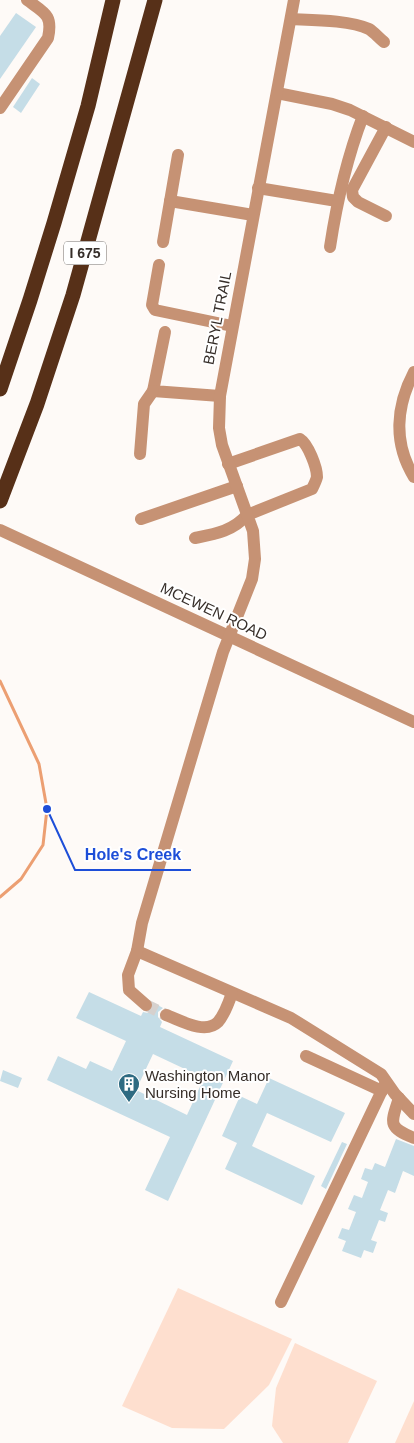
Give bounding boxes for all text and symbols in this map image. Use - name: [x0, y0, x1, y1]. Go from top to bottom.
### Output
- road number: I 675: [64, 242, 106, 264]
- street label: BERYL TRAIL: [200, 270, 234, 366]
- street label: MCEWEN ROAD: [158, 579, 270, 643]
- callout: Hole's Creek: [75, 839, 191, 870]
- text: Hole's Creek: [85, 846, 181, 863]
- place label: Washington Manor Nursing Home: [145, 1067, 270, 1101]
- building icon: Washington Manor Nursing Home: [117, 1072, 141, 1103]

